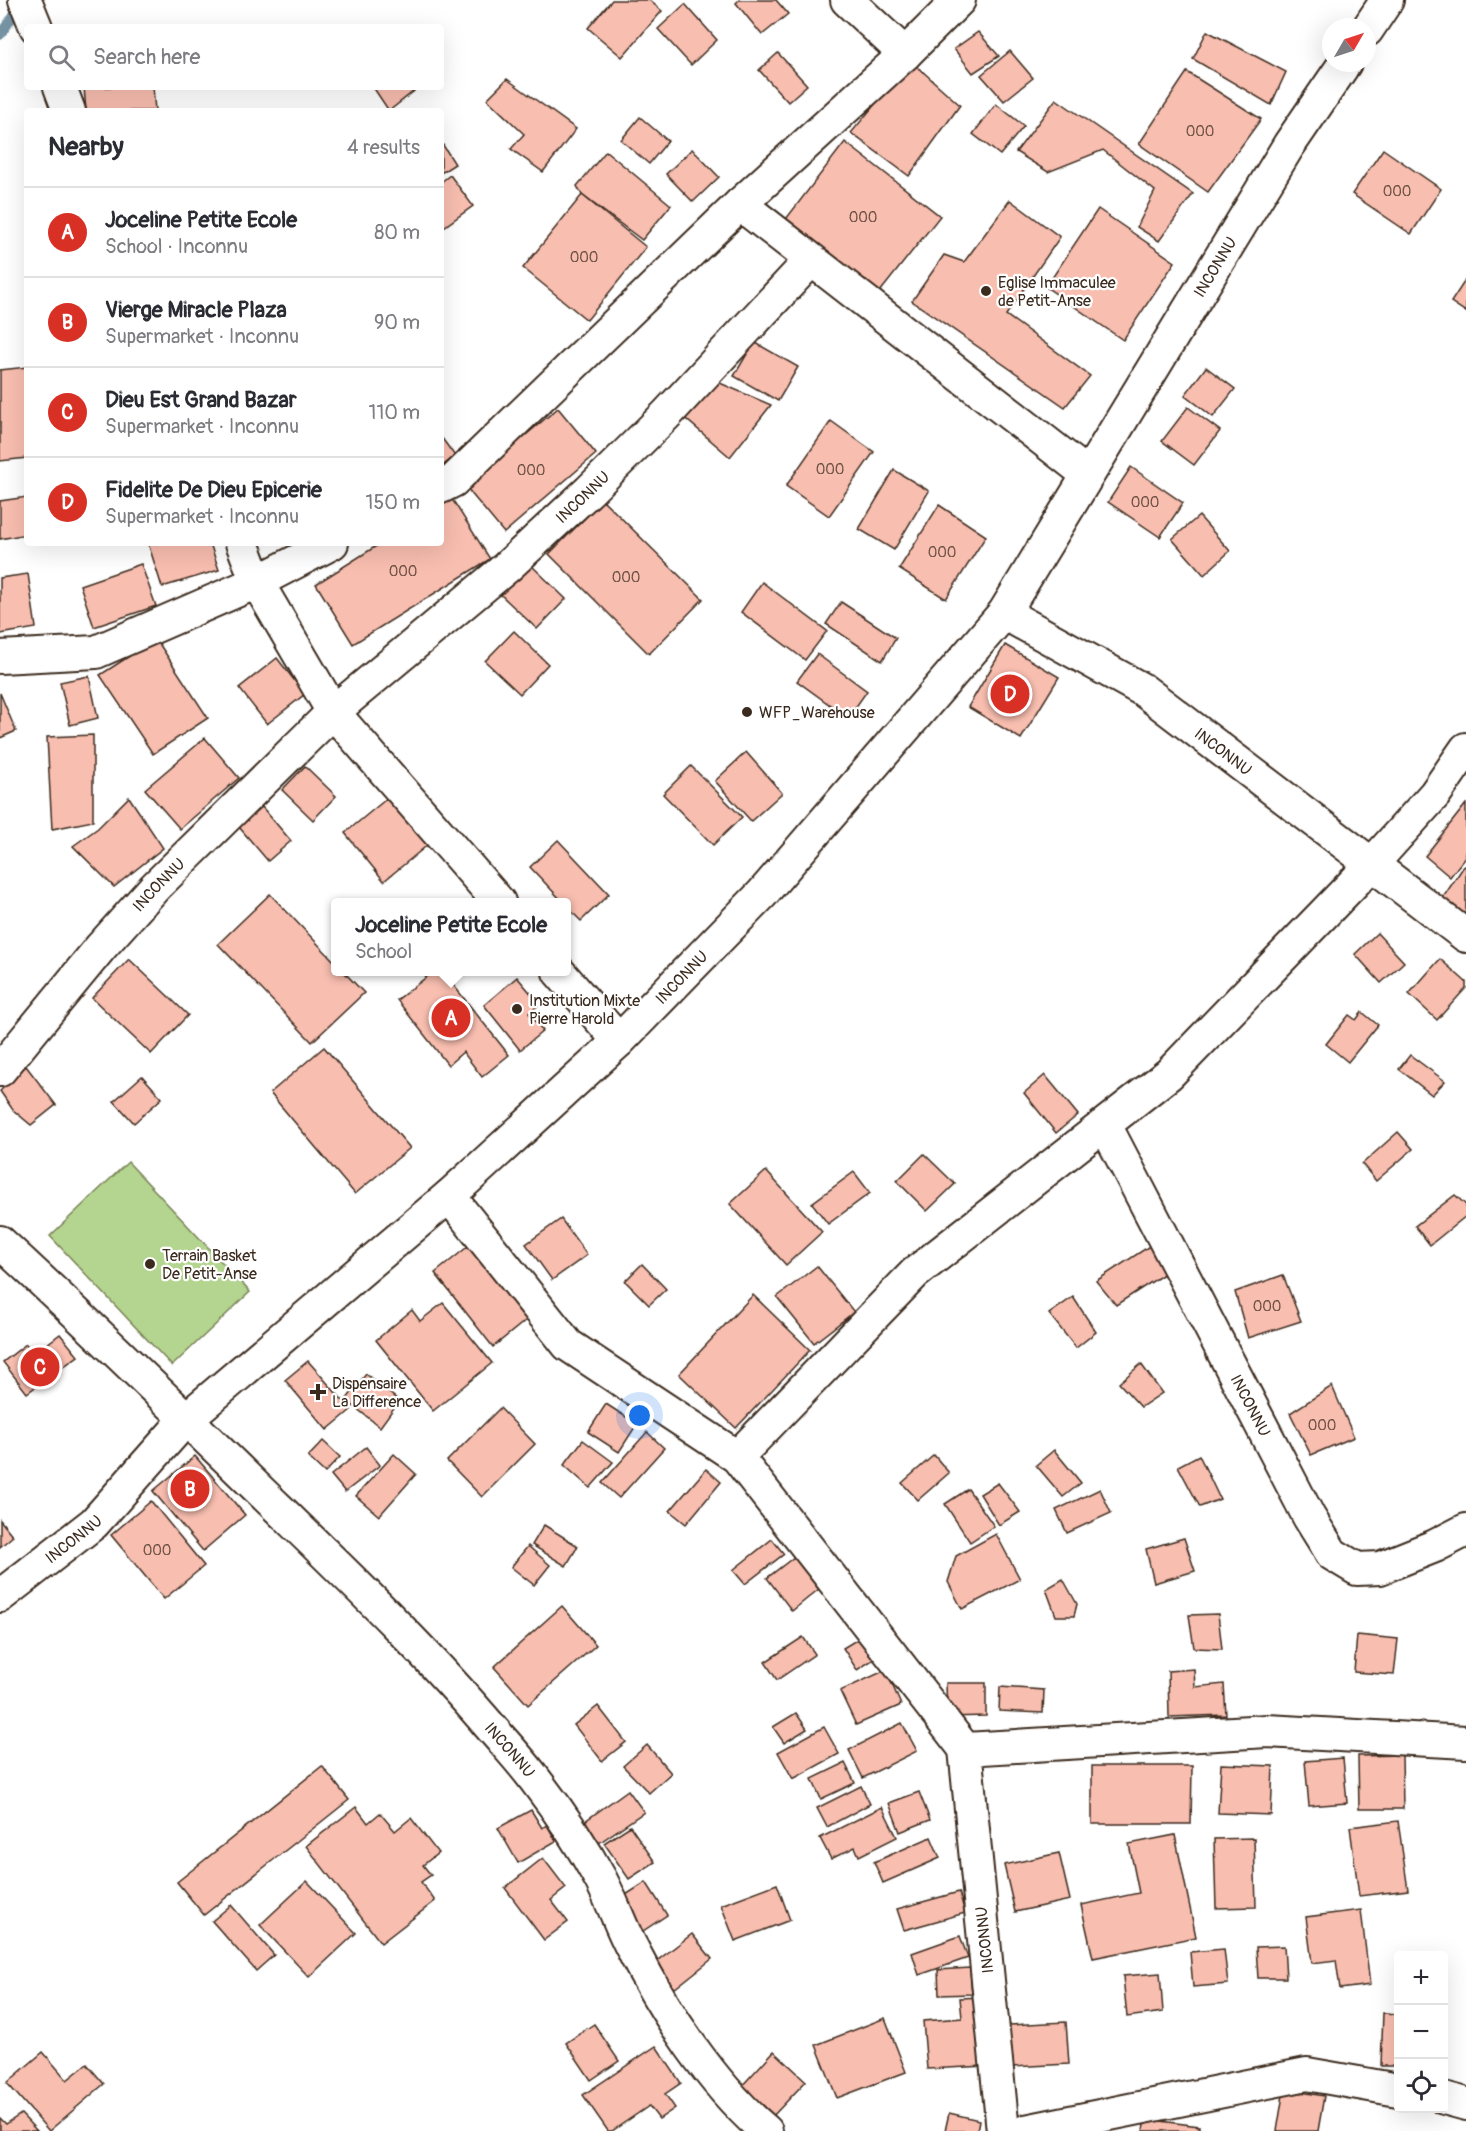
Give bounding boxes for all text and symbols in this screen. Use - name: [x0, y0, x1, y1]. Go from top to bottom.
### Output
- north arrow: [1322, 18, 1376, 72]
- search box: [24, 24, 444, 90]
- icon: search: [45, 41, 78, 74]
- text: Search here: [93, 43, 200, 71]
- house number: 000: [1186, 123, 1214, 140]
- text: Nearby: [48, 131, 124, 163]
- text: 4 results: [347, 135, 420, 160]
- house number: 000: [1383, 183, 1411, 200]
- text: Joceline Petite Ecole: [105, 206, 297, 234]
- house number: 000: [849, 209, 877, 226]
- text: A: [61, 220, 74, 245]
- text: 80 m: [374, 220, 420, 245]
- text: School · Inconnu: [105, 234, 248, 259]
- street label: INCONNU: [1190, 234, 1242, 301]
- house number: 000: [570, 249, 598, 266]
- place label: Eglise Immaculee de Petit-Anse: [998, 273, 1116, 311]
- marker: Eglise Immaculee de Petit-Anse: [979, 284, 993, 298]
- text: Vierge Miracle Plaza: [105, 296, 287, 324]
- text: B: [62, 310, 73, 335]
- text: 90 m: [374, 310, 420, 335]
- text: Supermarket · Inconnu: [105, 324, 299, 349]
- text: Dieu Est Grand Bazar: [105, 386, 297, 414]
- text: C: [61, 400, 74, 425]
- text: 110 m: [369, 400, 420, 425]
- text: Supermarket · Inconnu: [105, 414, 299, 439]
- house number: 000: [816, 461, 844, 478]
- house number: 000: [517, 462, 545, 479]
- street label: INCONNU: [552, 467, 614, 528]
- text: Fidelite De Dieu Epicerie: [105, 476, 322, 504]
- text: D: [61, 490, 74, 515]
- text: 150 m: [366, 490, 420, 515]
- house number: 000: [1131, 494, 1159, 511]
- text: Supermarket · Inconnu: [105, 504, 299, 529]
- house number: 000: [928, 544, 956, 561]
- house number: 000: [389, 563, 417, 580]
- house number: 000: [612, 569, 640, 586]
- pin: D: [990, 672, 1030, 716]
- place label: WFP_Warehouse: [759, 703, 875, 723]
- marker: WFP_Warehouse: [740, 705, 754, 719]
- street label: INCONNU: [1190, 724, 1256, 780]
- street label: INCONNU: [129, 854, 190, 916]
- popup: [331, 898, 571, 976]
- text: Joceline Petite Ecole: [355, 911, 547, 939]
- text: School: [355, 939, 412, 964]
- street label: INCONNU: [651, 947, 712, 1009]
- place label: Institution Mixte Pierre Harold: [529, 991, 640, 1029]
- pin: A: [432, 996, 470, 1040]
- marker: Institution Mixte Pierre Harold: [510, 1002, 524, 1016]
- place label: Terrain Basket De Petit-Anse: [162, 1246, 257, 1284]
- marker: Terrain Basket De Petit-Anse: [143, 1257, 157, 1271]
- house number: 000: [1253, 1298, 1281, 1315]
- pin: C: [20, 1344, 60, 1390]
- street label: INCONNU: [1226, 1371, 1274, 1440]
- place label: Dispensaire La Difference: [332, 1374, 421, 1412]
- marker: Dispensaire La Difference: [309, 1383, 327, 1401]
- your location: [625, 1401, 654, 1430]
- house number: 000: [1308, 1417, 1336, 1434]
- pin: B: [170, 1466, 210, 1512]
- street label: INCONNU: [41, 1511, 107, 1568]
- house number: 000: [143, 1542, 171, 1559]
- street label: INCONNU: [480, 1718, 539, 1782]
- street label: INCONNU: [972, 1906, 998, 1974]
- map controls: [1394, 1951, 1448, 2113]
- button: +: [1394, 1951, 1448, 2005]
- button: −: [1394, 2005, 1448, 2059]
- button: locate: [1394, 2059, 1448, 2113]

